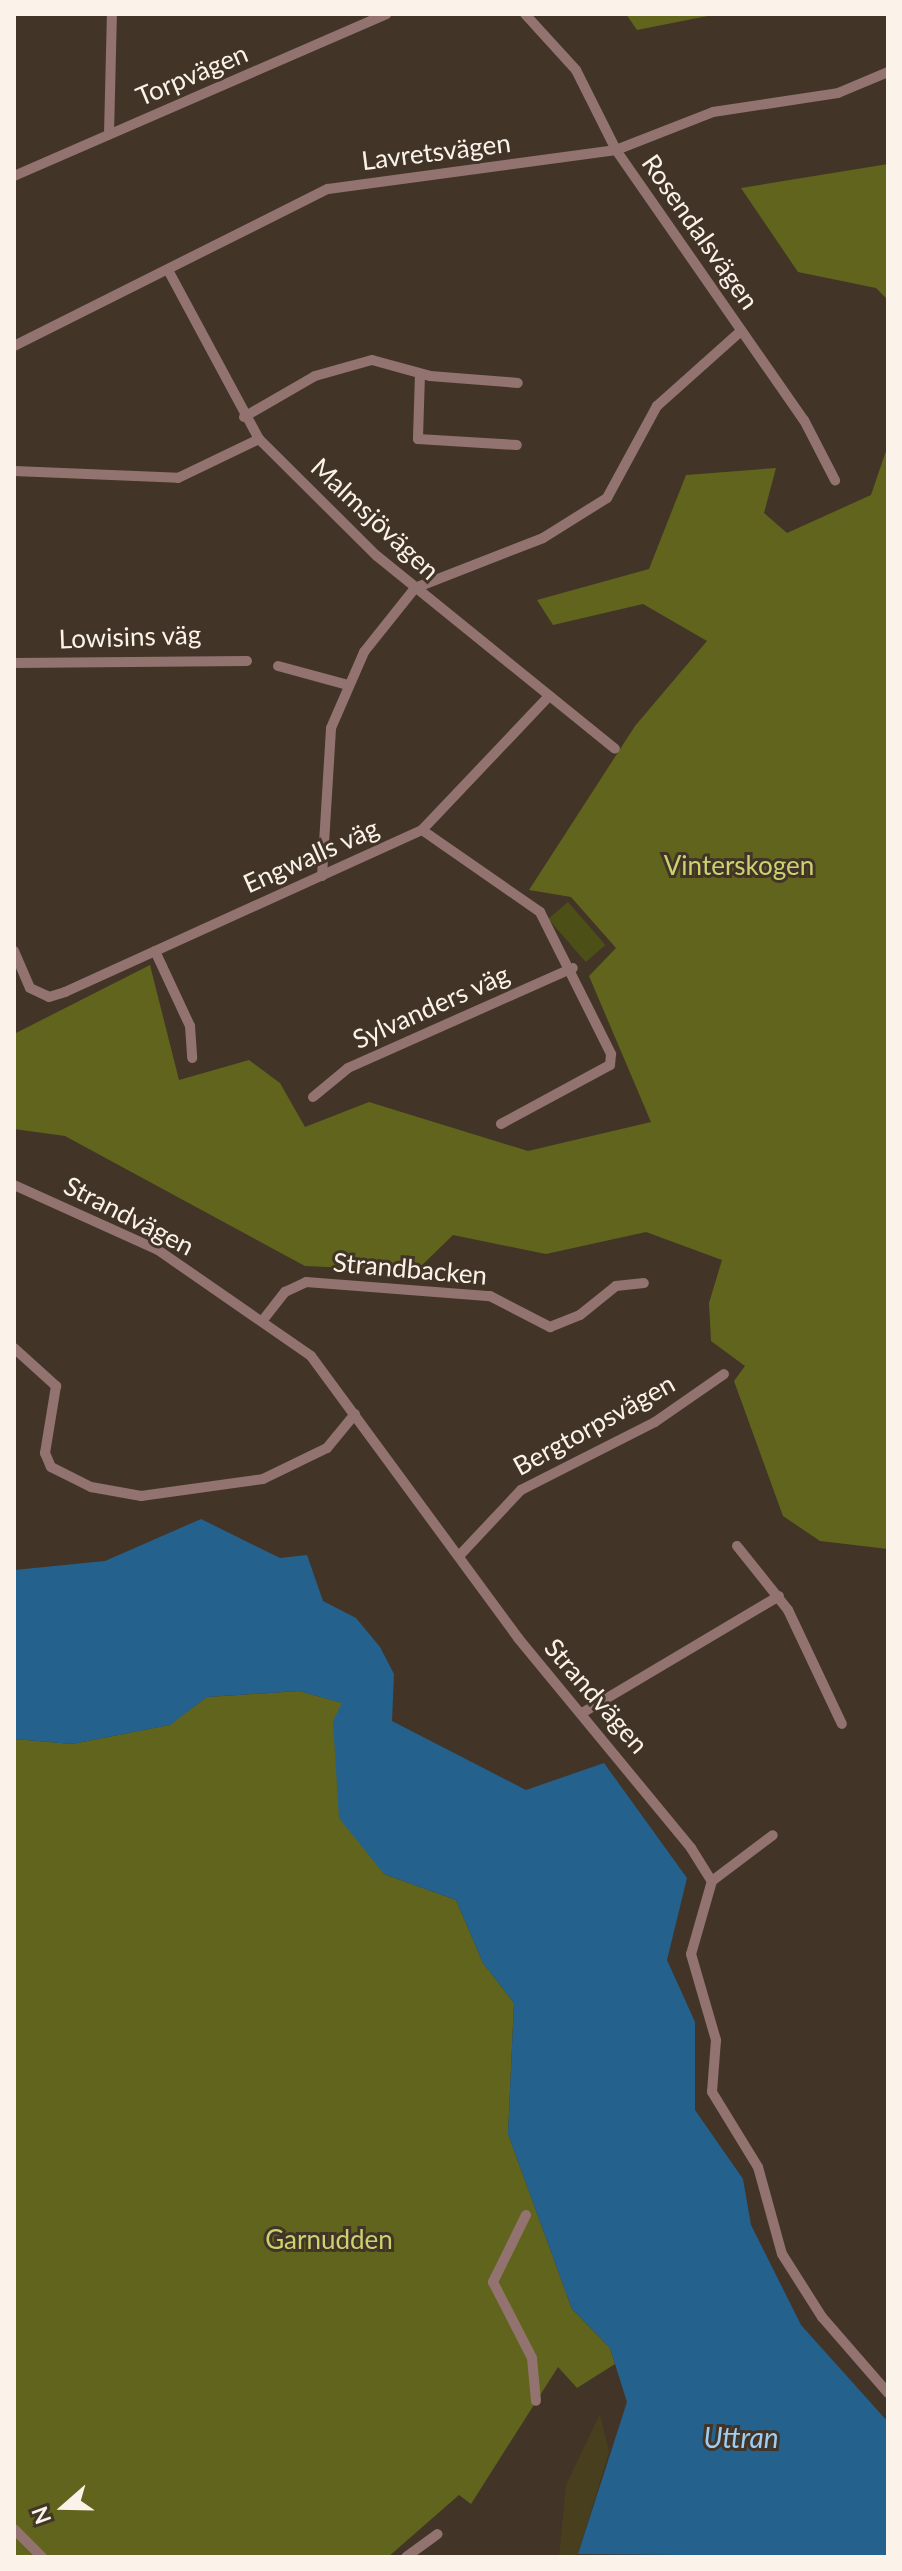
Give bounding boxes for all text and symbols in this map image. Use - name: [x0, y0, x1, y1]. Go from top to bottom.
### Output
- street label: Torpvägen: [131, 38, 253, 112]
- street label: Lavretsvägen: [360, 127, 512, 177]
- street label: Rosendalsvägen: [635, 149, 765, 315]
- street label: Malmsjövägen: [305, 452, 445, 586]
- street label: Lowisins väg: [58, 619, 202, 655]
- street label: Engwalls väg: [238, 812, 384, 900]
- park label: Vinterskogen: [664, 850, 814, 882]
- street label: Sylvanders väg: [348, 958, 514, 1056]
- street label: Strandvägen: [59, 1170, 199, 1262]
- street label: Strandbacken: [332, 1247, 488, 1291]
- street label: Bergtorpsvägen: [508, 1368, 680, 1482]
- street label: Strandvägen: [538, 1632, 654, 1760]
- park label: Garnudden: [265, 2224, 393, 2256]
- water label: Uttran: [703, 2420, 779, 2454]
- north arrow: [24, 2467, 104, 2547]
- text: N: [25, 2503, 57, 2528]

